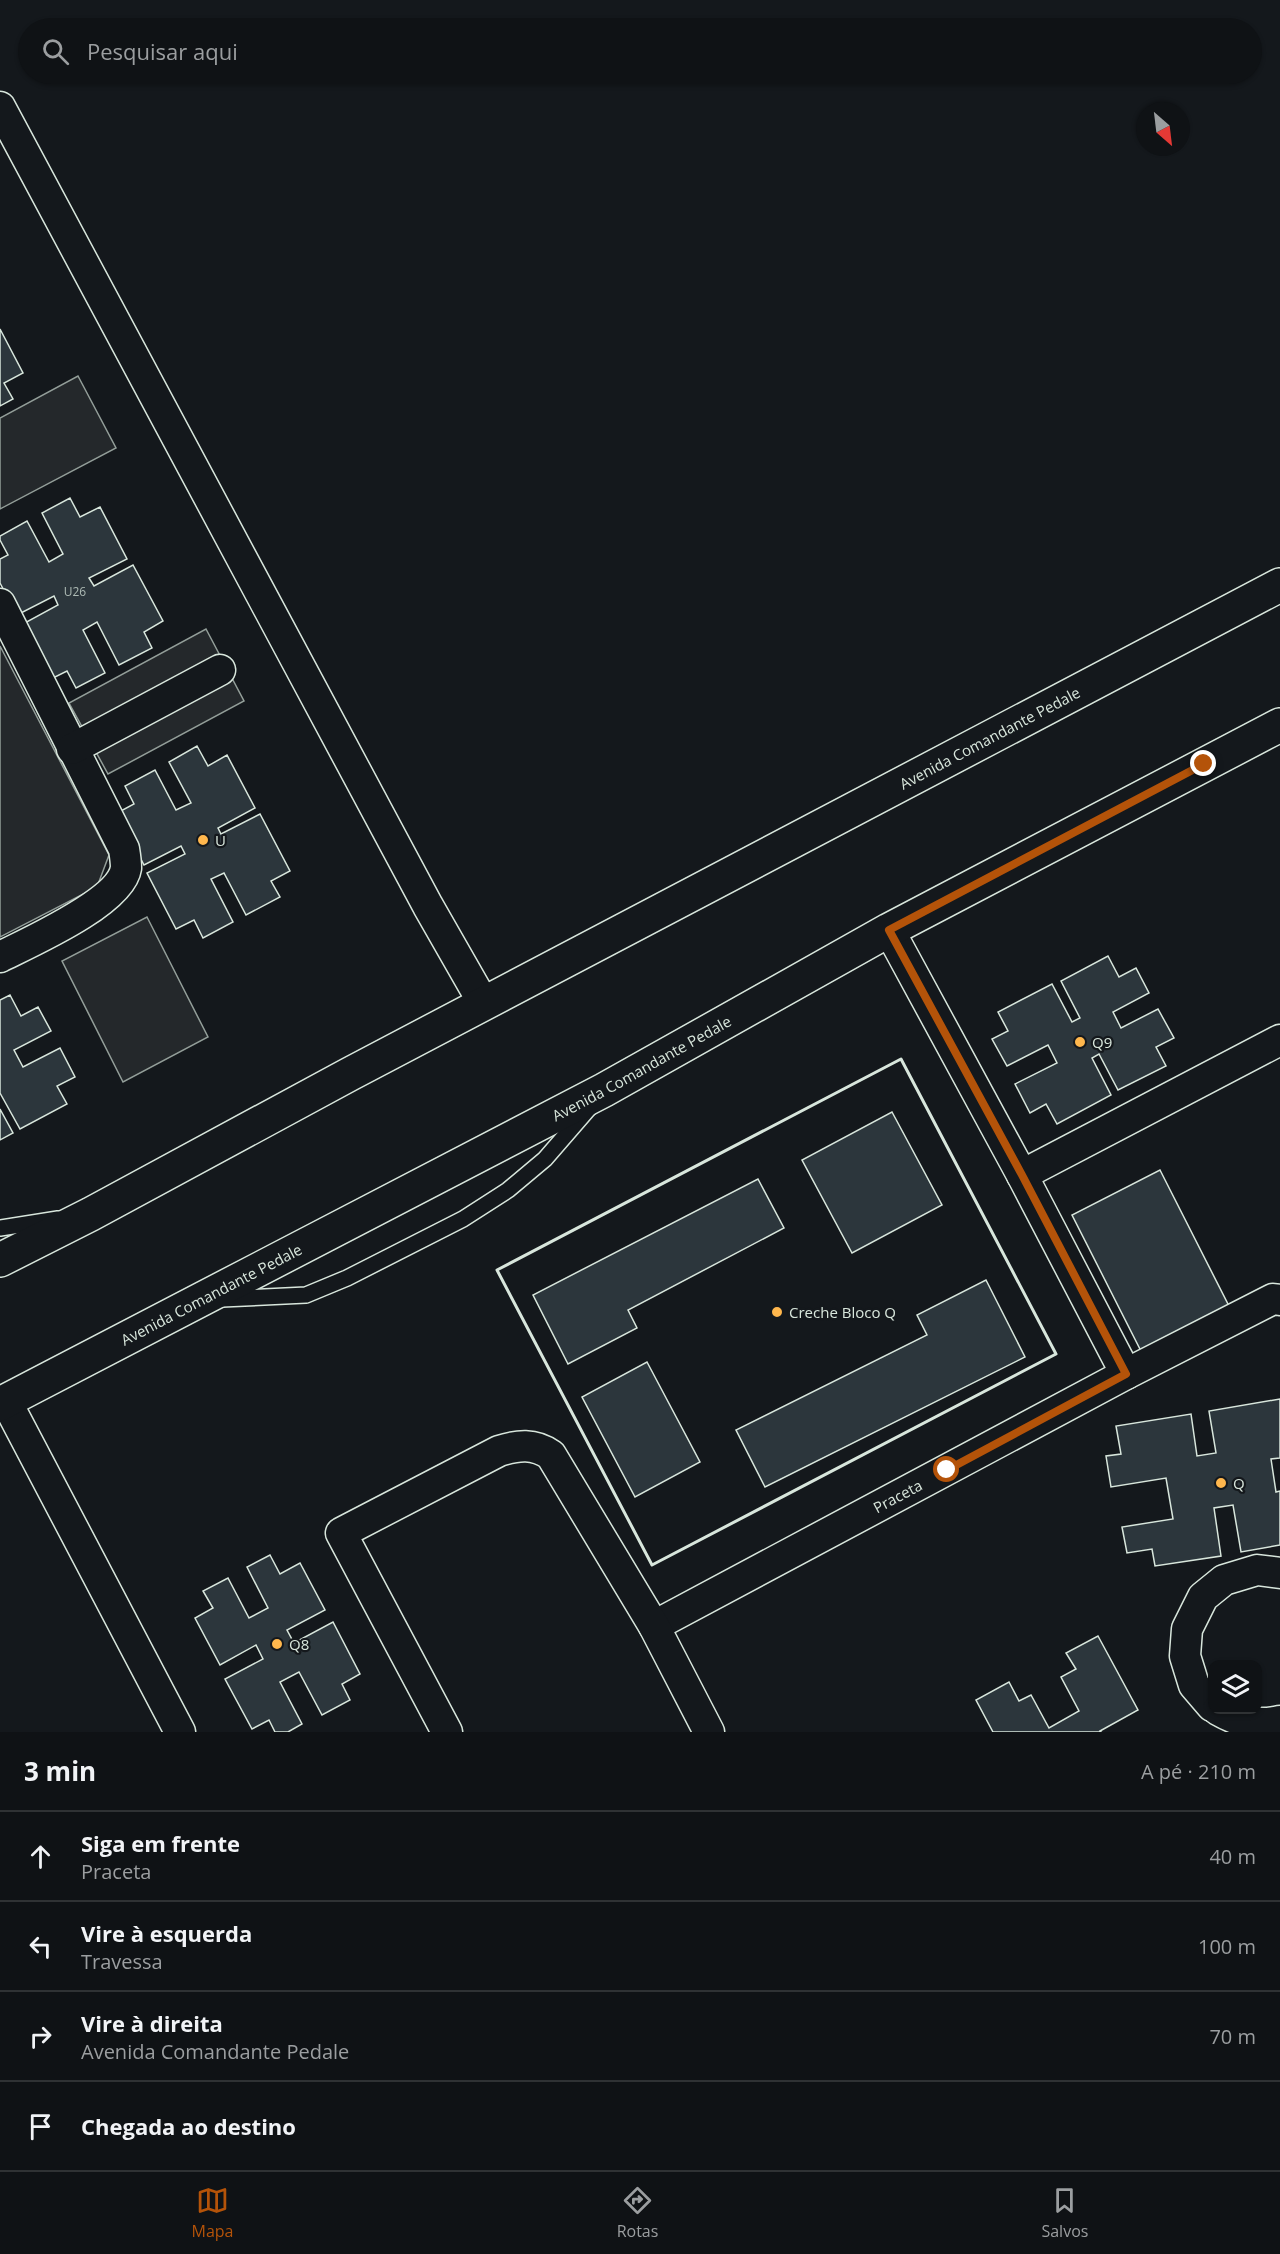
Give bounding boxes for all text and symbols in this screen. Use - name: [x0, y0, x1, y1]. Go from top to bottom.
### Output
- search box: [18, 18, 1262, 84]
- icon: search: [39, 35, 72, 68]
- text: Pesquisar aqui: [87, 36, 238, 66]
- north arrow: [1136, 102, 1190, 156]
- house number: U26: [64, 583, 86, 600]
- street label: Avenida Comandante Pedale: [896, 682, 1083, 793]
- route end: [1190, 750, 1216, 776]
- place label: U: [215, 830, 226, 850]
- marker: U: [196, 833, 210, 847]
- street label: Avenida Comandante Pedale: [548, 1011, 734, 1125]
- place label: Q9: [1092, 1032, 1112, 1052]
- marker: Q9: [1073, 1035, 1087, 1049]
- street label: Avenida Comandante Pedale: [117, 1239, 305, 1350]
- place label: Creche Bloco Q: [789, 1302, 896, 1322]
- marker: Creche Bloco Q: [770, 1305, 784, 1319]
- route start: [933, 1456, 959, 1482]
- place label: Q: [1233, 1473, 1245, 1493]
- street label: Praceta: [869, 1475, 925, 1517]
- marker: Q: [1214, 1476, 1228, 1490]
- place label: Q8: [289, 1634, 309, 1654]
- marker: Q8: [270, 1637, 284, 1651]
- map controls: [1208, 1660, 1262, 1714]
- button: layers: [1208, 1660, 1262, 1714]
- text: 3 min: [24, 1753, 96, 1789]
- text: A pé · 210 m: [1141, 1758, 1256, 1785]
- text: Siga em frente: [81, 1828, 240, 1858]
- icon: ahead: [24, 1840, 57, 1873]
- text: 40 m: [1209, 1843, 1256, 1870]
- text: Praceta: [81, 1858, 151, 1885]
- text: Vire à esquerda: [81, 1918, 252, 1948]
- icon: left: [24, 1930, 57, 1963]
- text: 100 m: [1198, 1933, 1256, 1960]
- text: Travessa: [81, 1948, 163, 1975]
- text: Vire à direita: [81, 2008, 223, 2038]
- icon: right: [24, 2020, 57, 2053]
- text: 70 m: [1209, 2023, 1256, 2050]
- text: Avenida Comandante Pedale: [81, 2038, 349, 2065]
- icon: arrive: [24, 2110, 57, 2143]
- text: Chegada ao destino: [81, 2111, 296, 2141]
- tab: Mapa: [192, 2184, 234, 2242]
- tab: Rotas: [617, 2184, 658, 2242]
- tab: Salvos: [1041, 2184, 1088, 2242]

